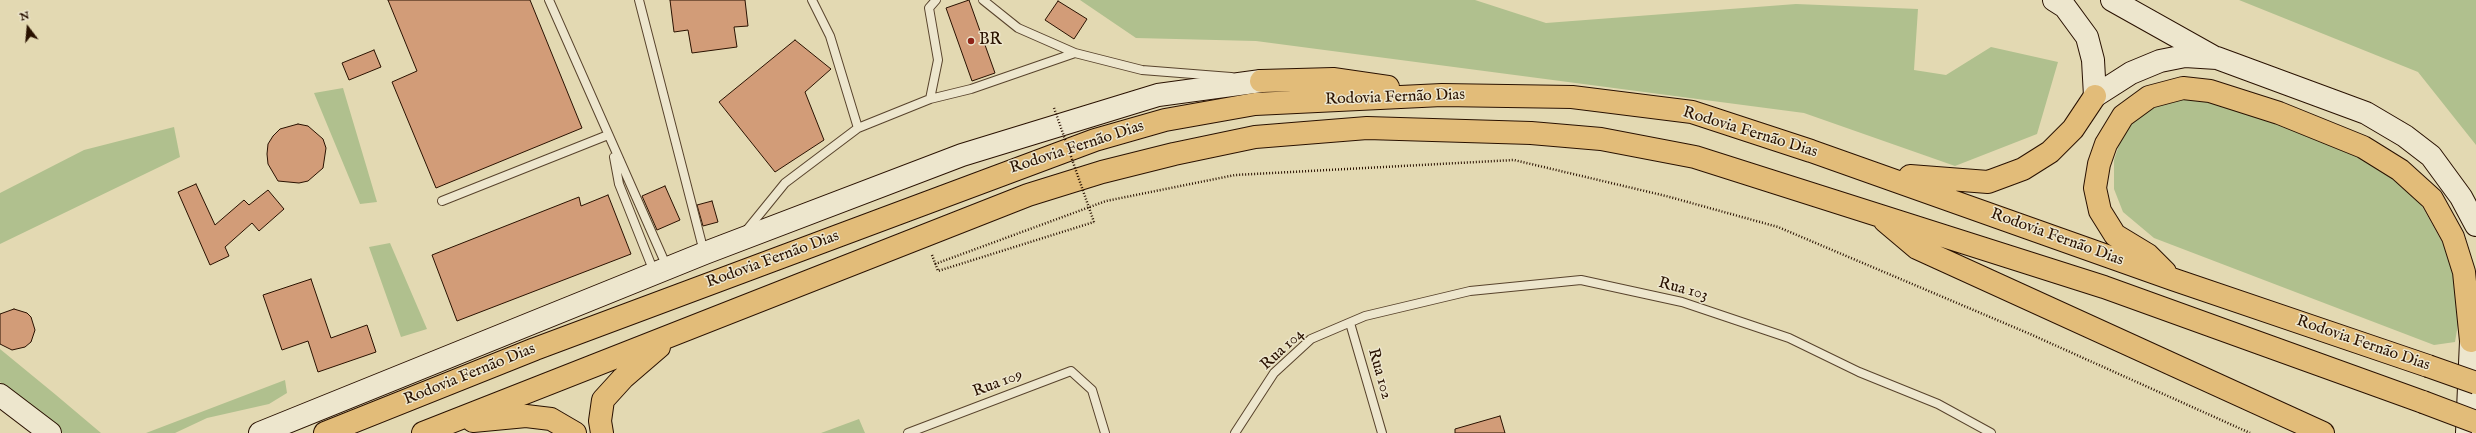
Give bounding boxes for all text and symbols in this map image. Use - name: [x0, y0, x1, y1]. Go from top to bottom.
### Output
- north arrow: [8, 8, 48, 48]
- text: N: [18, 8, 31, 25]
- place label: BR: [979, 31, 1002, 51]
- marker: BR: [966, 36, 976, 46]
- street label: Rodovia Fernão Dias: [1325, 86, 1465, 110]
- street label: Rodovia Fernão Dias: [1680, 103, 1820, 163]
- street label: Rodovia Fernão Dias: [1007, 117, 1147, 179]
- street label: Rodovia Fernão Dias: [1988, 205, 2126, 271]
- street label: Rodovia Fernão Dias: [704, 227, 842, 293]
- street label: Rua 103: [1656, 274, 1710, 306]
- street label: Rodovia Fernão Dias: [2294, 312, 2432, 376]
- street label: Rua 104: [1257, 325, 1309, 375]
- street label: Rodovia Fernão Dias: [402, 340, 538, 410]
- street label: Rua 102: [1363, 346, 1395, 402]
- street label: Rua 109: [971, 366, 1025, 402]

